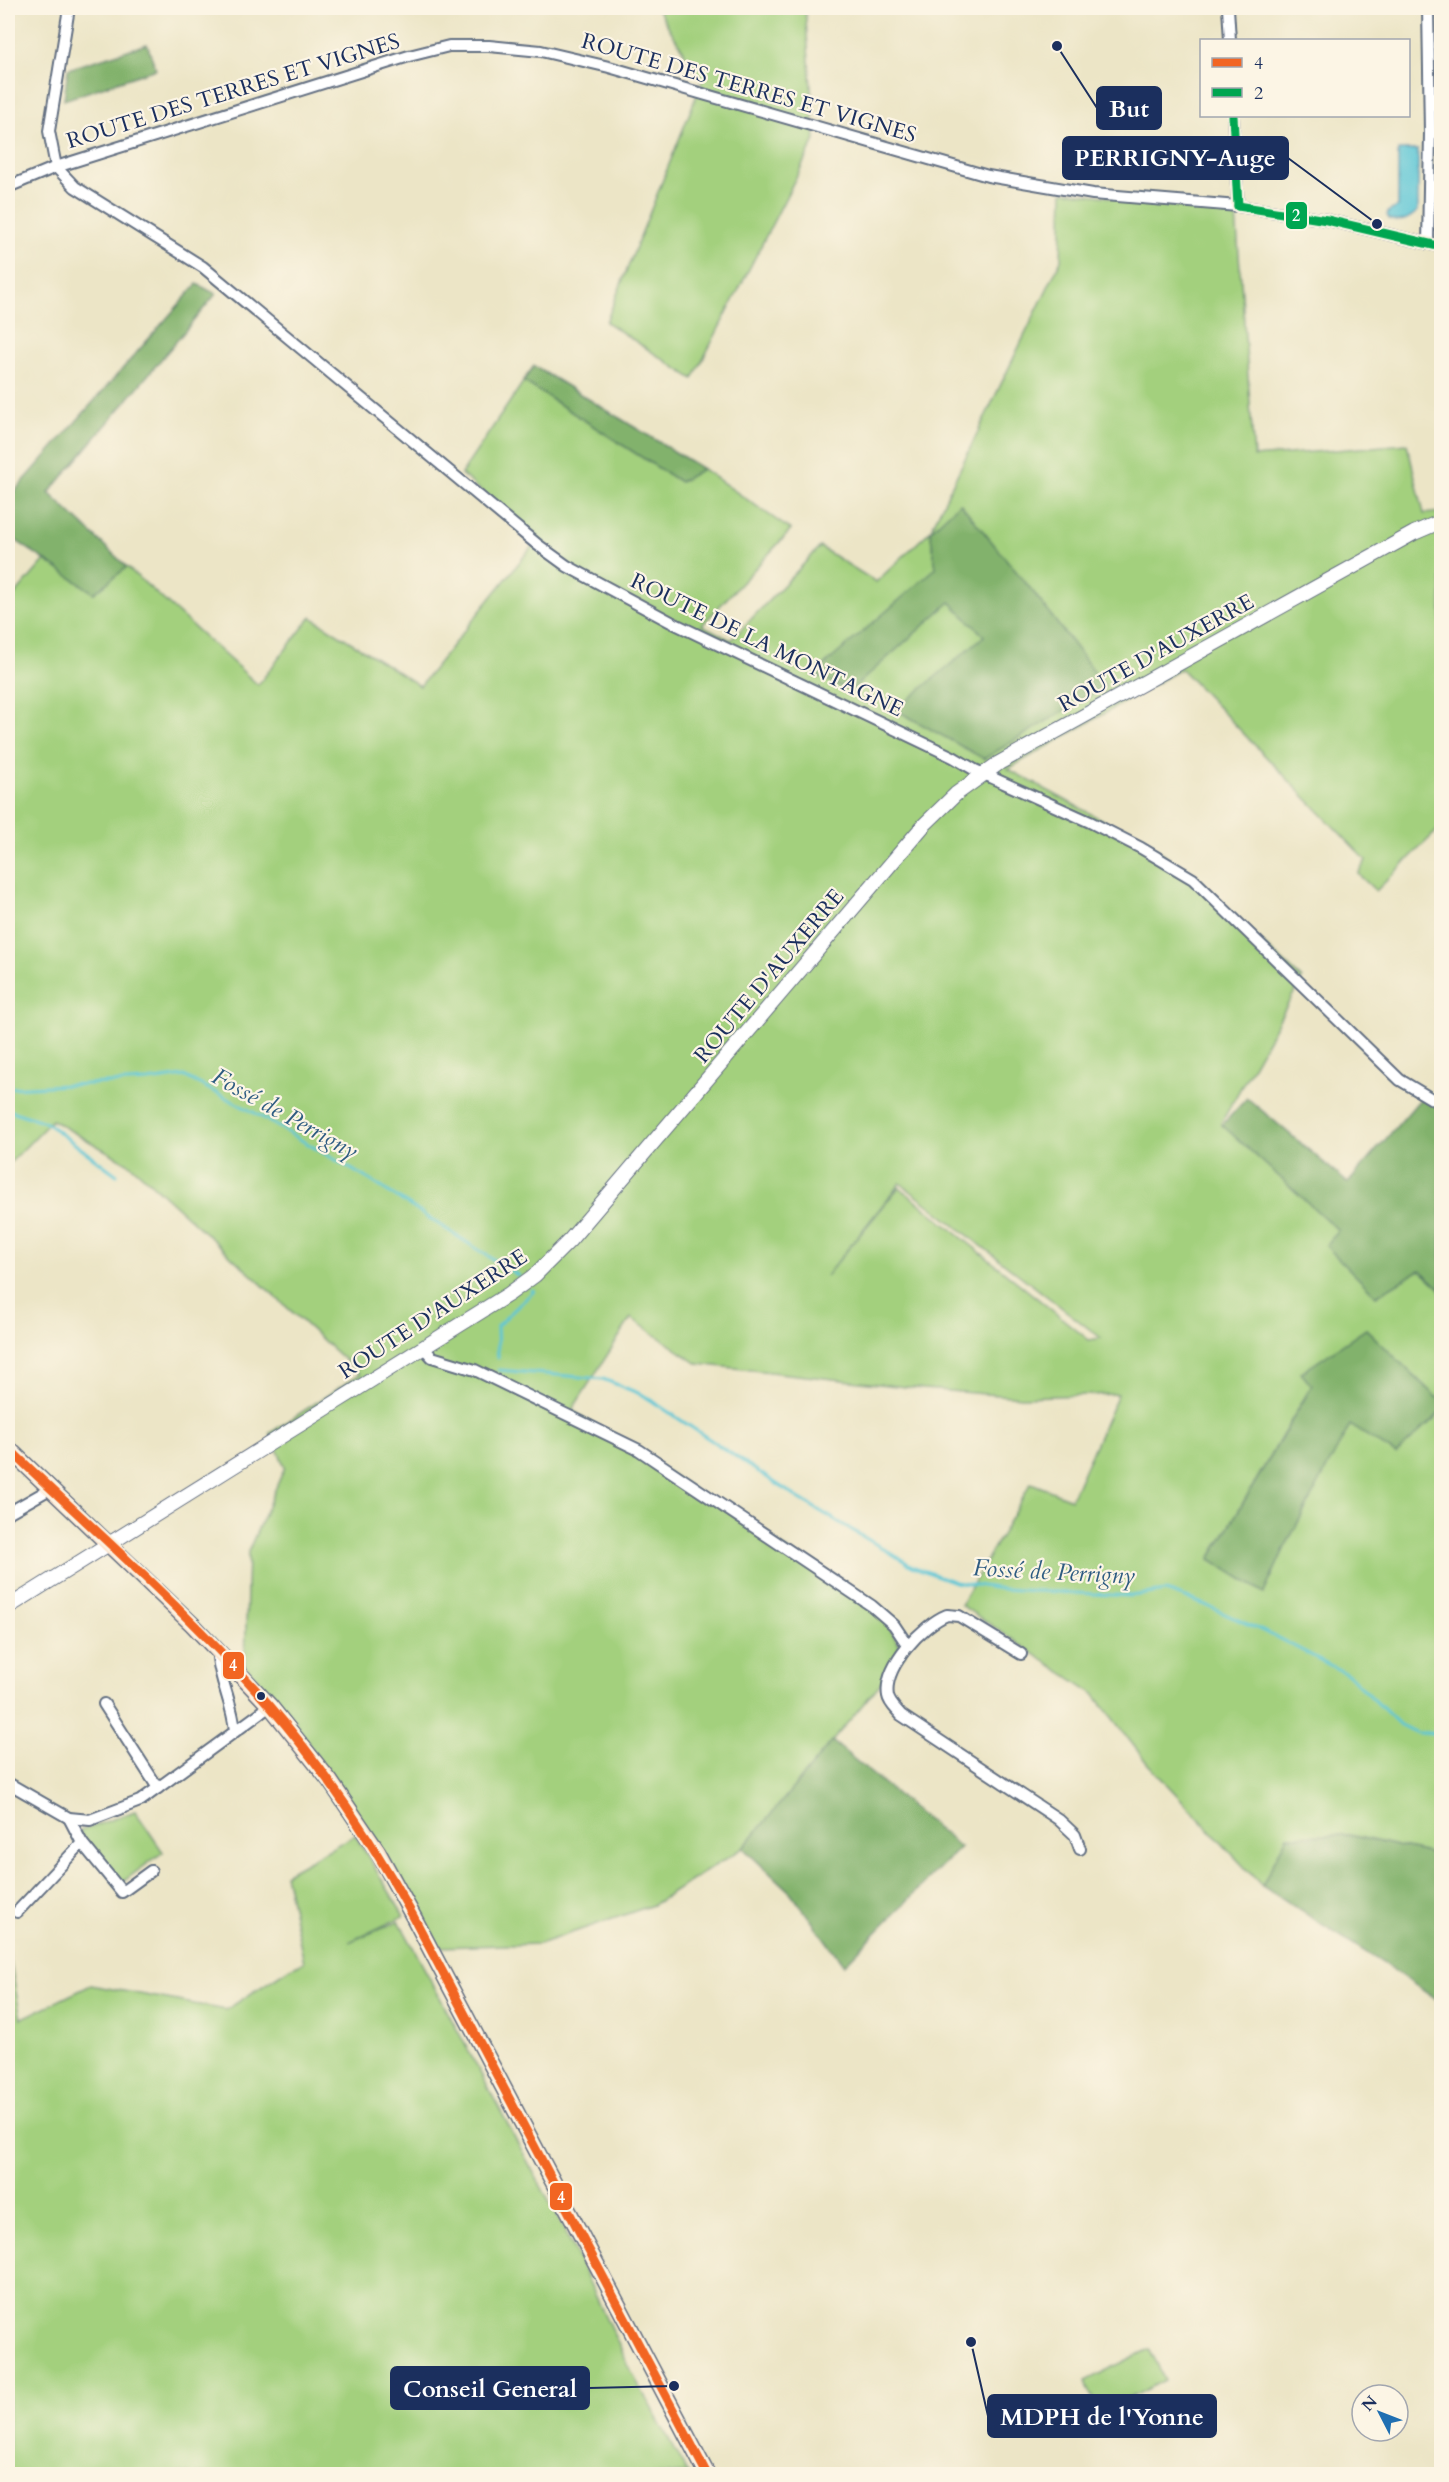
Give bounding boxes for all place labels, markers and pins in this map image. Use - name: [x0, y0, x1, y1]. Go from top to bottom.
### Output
- callout: But: [1097, 87, 1161, 129]
- callout: PERRIGNY-Auge: [1063, 137, 1288, 179]
- unlabelled marker: [255, 1690, 267, 1702]
- callout: Conseil General: [391, 2367, 589, 2409]
- callout: MDPH de l'Yonne: [988, 2395, 1216, 2437]

